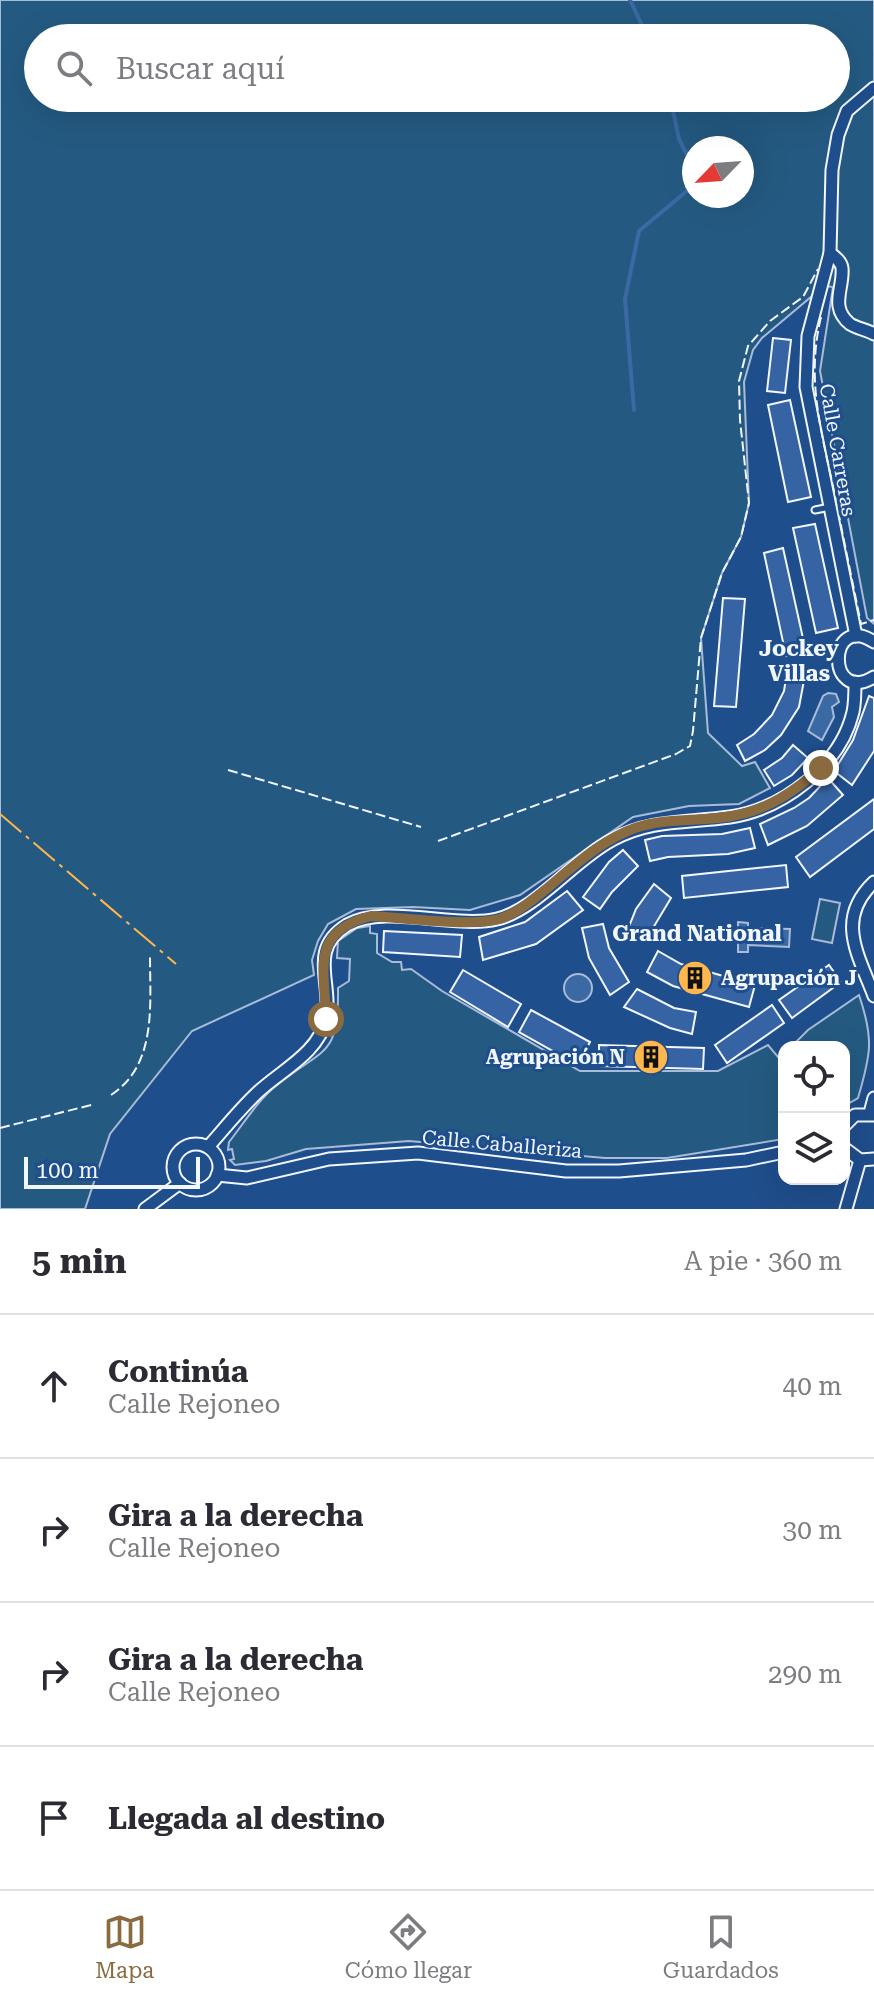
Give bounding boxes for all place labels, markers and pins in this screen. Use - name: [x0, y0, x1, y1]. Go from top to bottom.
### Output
- building icon: Agrupación J: [676, 959, 714, 997]
- place label: Agrupación J: [721, 966, 857, 990]
- building icon: Agrupación N: [632, 1038, 670, 1076]
- place label: Agrupación N: [486, 1045, 625, 1069]

